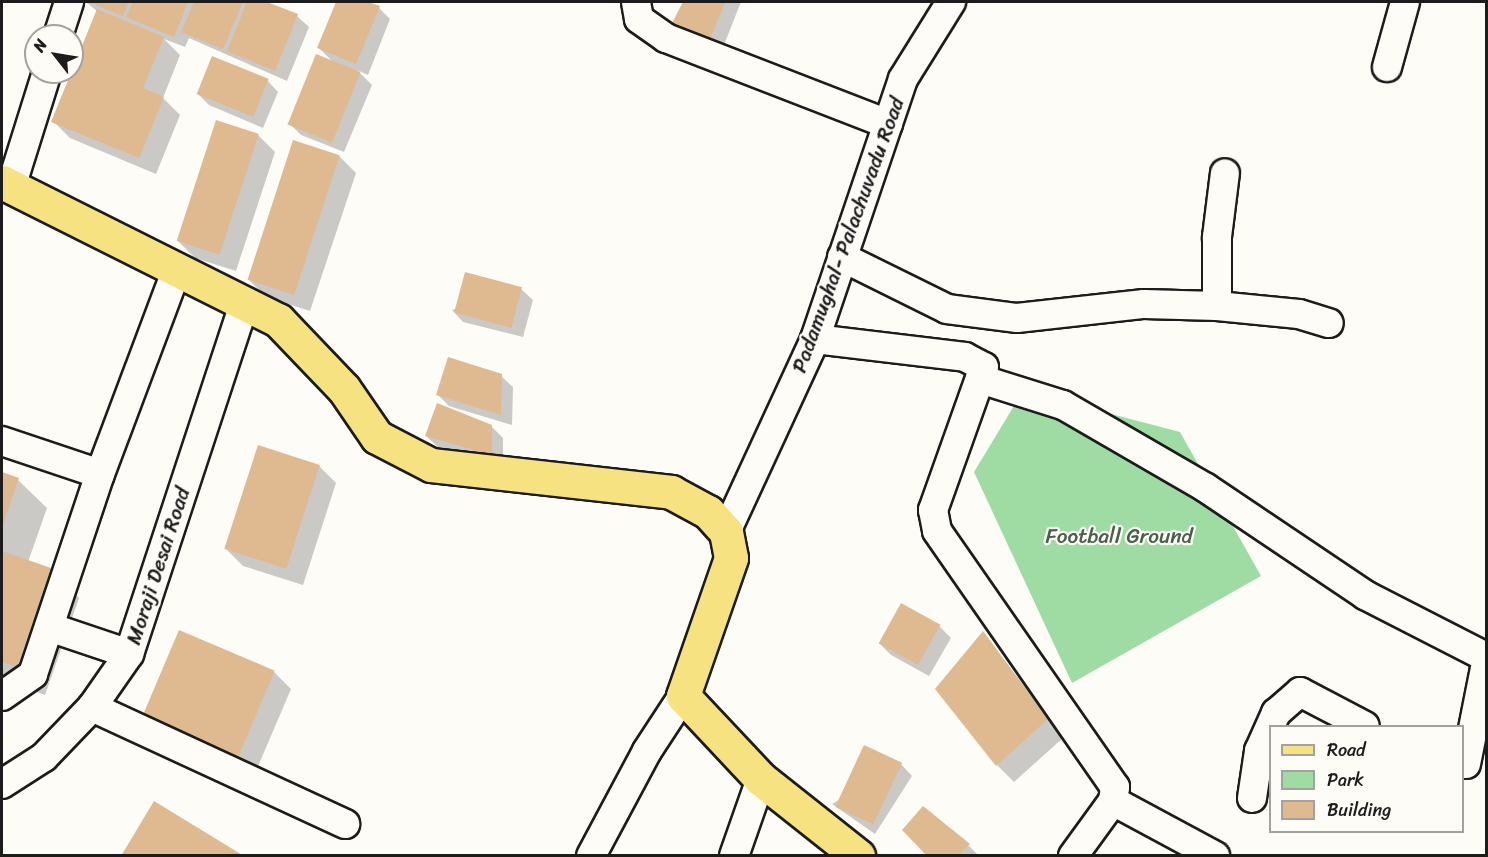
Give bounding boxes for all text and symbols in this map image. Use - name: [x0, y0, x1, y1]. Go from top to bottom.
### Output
- north arrow: [24, 24, 84, 84]
- text: N: [25, 33, 55, 58]
- street label: Padamughal- Palachuvadu Road: [786, 94, 910, 376]
- street label: Moraji Desai Road: [121, 484, 195, 648]
- park label: Football Ground: [1045, 523, 1193, 549]
- legend: [1269, 725, 1464, 833]
- text: Road: [1327, 734, 1366, 766]
- text: Park: [1327, 764, 1364, 796]
- text: Building: [1327, 794, 1391, 826]

